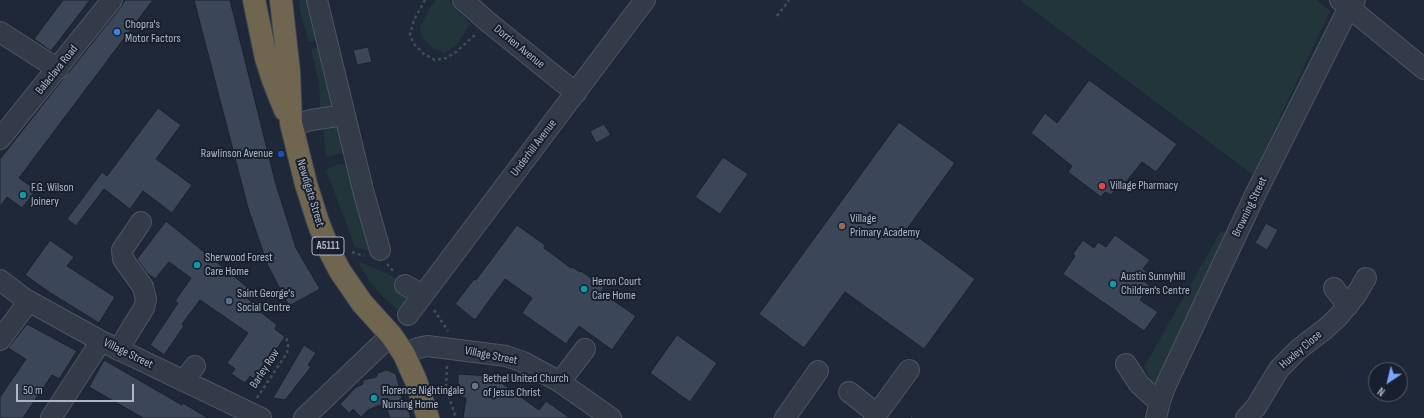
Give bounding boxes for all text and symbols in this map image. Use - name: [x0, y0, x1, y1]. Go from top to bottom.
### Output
- place label: Chopra's Motor Factors: [125, 18, 181, 46]
- street label: Dorrien Avenue: [491, 22, 547, 72]
- marker: Chopra's Motor Factors: [112, 27, 122, 37]
- street label: Balaclava Road: [33, 42, 81, 98]
- street label: Underhill Avenue: [508, 117, 560, 179]
- place label: Rawlinson Avenue: [201, 147, 273, 161]
- marker: Rawlinson Avenue: [276, 149, 286, 159]
- street label: Newdigate Street: [293, 158, 327, 228]
- street label: Browning Street: [1229, 175, 1271, 239]
- place label: Village Pharmacy: [1110, 179, 1178, 193]
- place label: F.G. Wilson Joinery: [31, 181, 74, 209]
- marker: Village Pharmacy: [1097, 181, 1107, 191]
- marker: F.G. Wilson Joinery: [18, 190, 28, 200]
- place label: Village Primary Academy: [850, 212, 920, 240]
- marker: Village Primary Academy: [837, 221, 847, 231]
- road number: A5111: [312, 237, 344, 255]
- place label: Sherwood Forest Care Home: [205, 251, 273, 279]
- marker: Sherwood Forest Care Home: [192, 260, 202, 270]
- place label: Austin Sunnyhill Children's Centre: [1121, 270, 1190, 298]
- place label: Heron Court Care Home: [592, 275, 641, 303]
- marker: Austin Sunnyhill Children's Centre: [1108, 279, 1118, 289]
- marker: Heron Court Care Home: [579, 284, 589, 294]
- place label: Saint George's Social Centre: [237, 287, 294, 315]
- marker: Saint George's Social Centre: [224, 296, 234, 306]
- street label: Huxley Close: [1277, 328, 1325, 372]
- street label: Village Street: [101, 336, 155, 372]
- street label: Village Street: [463, 344, 519, 368]
- street label: Barley Row: [247, 347, 283, 391]
- north arrow: [1368, 362, 1408, 402]
- place label: Bethel United Church of Jesus Christ: [483, 372, 569, 400]
- scale bar: [18, 376, 136, 402]
- marker: Bethel United Church of Jesus Christ: [470, 381, 480, 391]
- text: 50 m: [23, 383, 43, 398]
- place label: Florence Nightingale Nursing Home: [382, 384, 464, 412]
- text: N: [1375, 384, 1388, 398]
- marker: Florence Nightingale Nursing Home: [369, 393, 379, 403]

